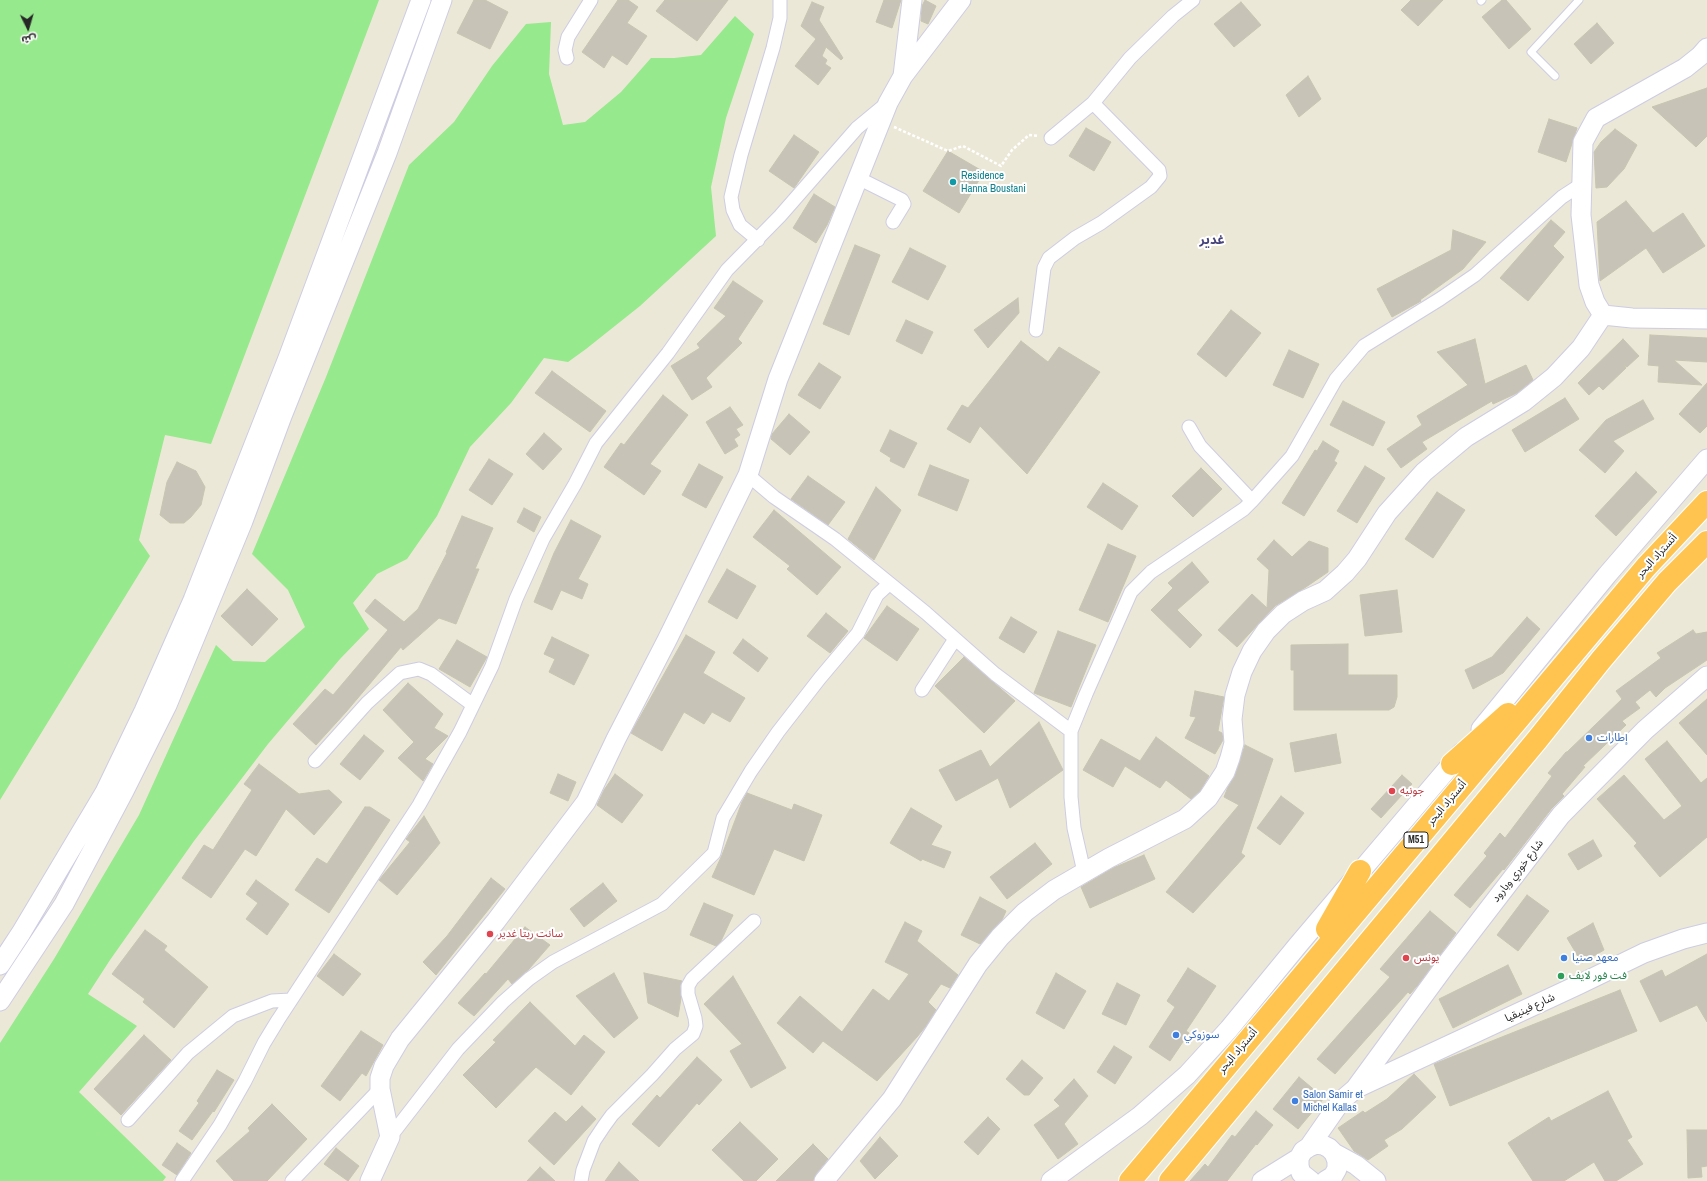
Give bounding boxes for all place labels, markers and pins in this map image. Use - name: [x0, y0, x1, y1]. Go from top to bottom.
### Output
- place label: Residence Hanna Boustani: [961, 169, 1026, 195]
- marker: Residence Hanna Boustani: [948, 177, 958, 187]
- place label: إطارات: [1597, 731, 1628, 745]
- marker: إطارات: [1584, 733, 1594, 743]
- place label: جونيه: [1400, 784, 1424, 798]
- marker: جونيه: [1387, 786, 1397, 796]
- place label: سانت ريتا غدير: [498, 927, 563, 941]
- marker: سانت ريتا غدير: [485, 929, 495, 939]
- place label: يونس: [1414, 951, 1439, 965]
- place label: معهد صنيا: [1572, 951, 1618, 965]
- marker: يونس: [1401, 953, 1411, 963]
- marker: معهد صنيا: [1559, 953, 1569, 963]
- place label: فت فور لايف: [1569, 969, 1627, 983]
- marker: فت فور لايف: [1556, 971, 1566, 981]
- place label: سوزوكي: [1184, 1028, 1219, 1042]
- marker: سوزوكي: [1171, 1030, 1181, 1040]
- place label: Salon Samir et Michel Kallas: [1303, 1088, 1363, 1114]
- marker: Salon Samir et Michel Kallas: [1290, 1096, 1300, 1106]

